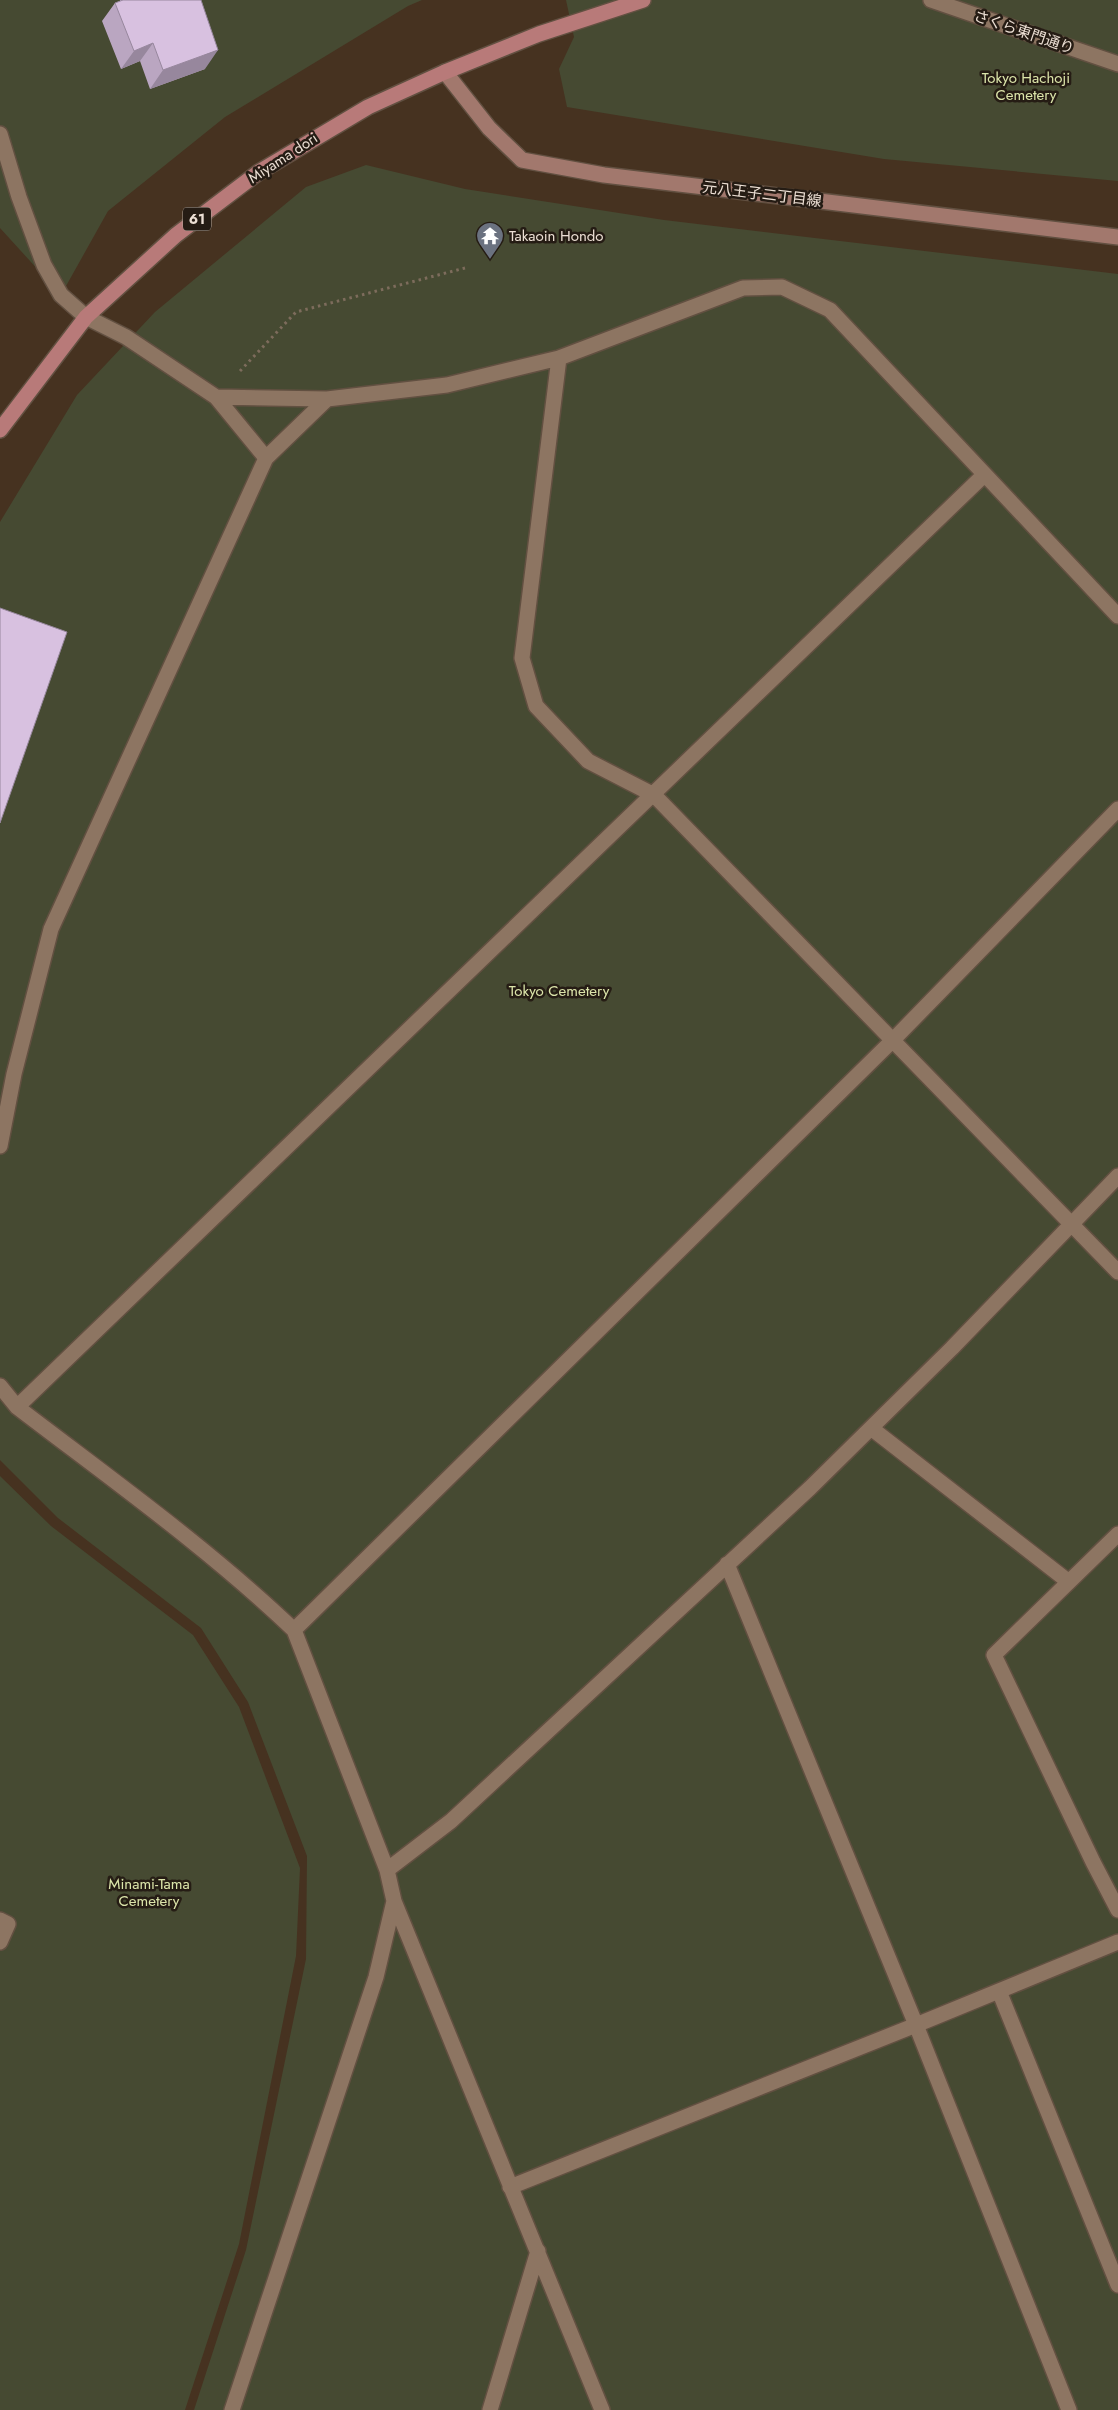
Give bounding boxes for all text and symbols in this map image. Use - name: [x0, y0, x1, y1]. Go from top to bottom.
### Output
- street label: さくら東門通り: [971, 5, 1077, 59]
- park label: Tokyo Hachoji Cemetery: [982, 67, 1070, 106]
- street label: Miyama dori: [244, 127, 322, 189]
- street label: 元八王子二丁目線: [701, 176, 823, 212]
- road number: 61: [183, 208, 211, 230]
- temple icon: Takaoin Hondo: [475, 221, 505, 260]
- place label: Takaoin Hondo: [509, 225, 604, 247]
- park label: Tokyo Cemetery: [509, 980, 610, 1002]
- park label: Minami-Tama Cemetery: [108, 1873, 190, 1912]

